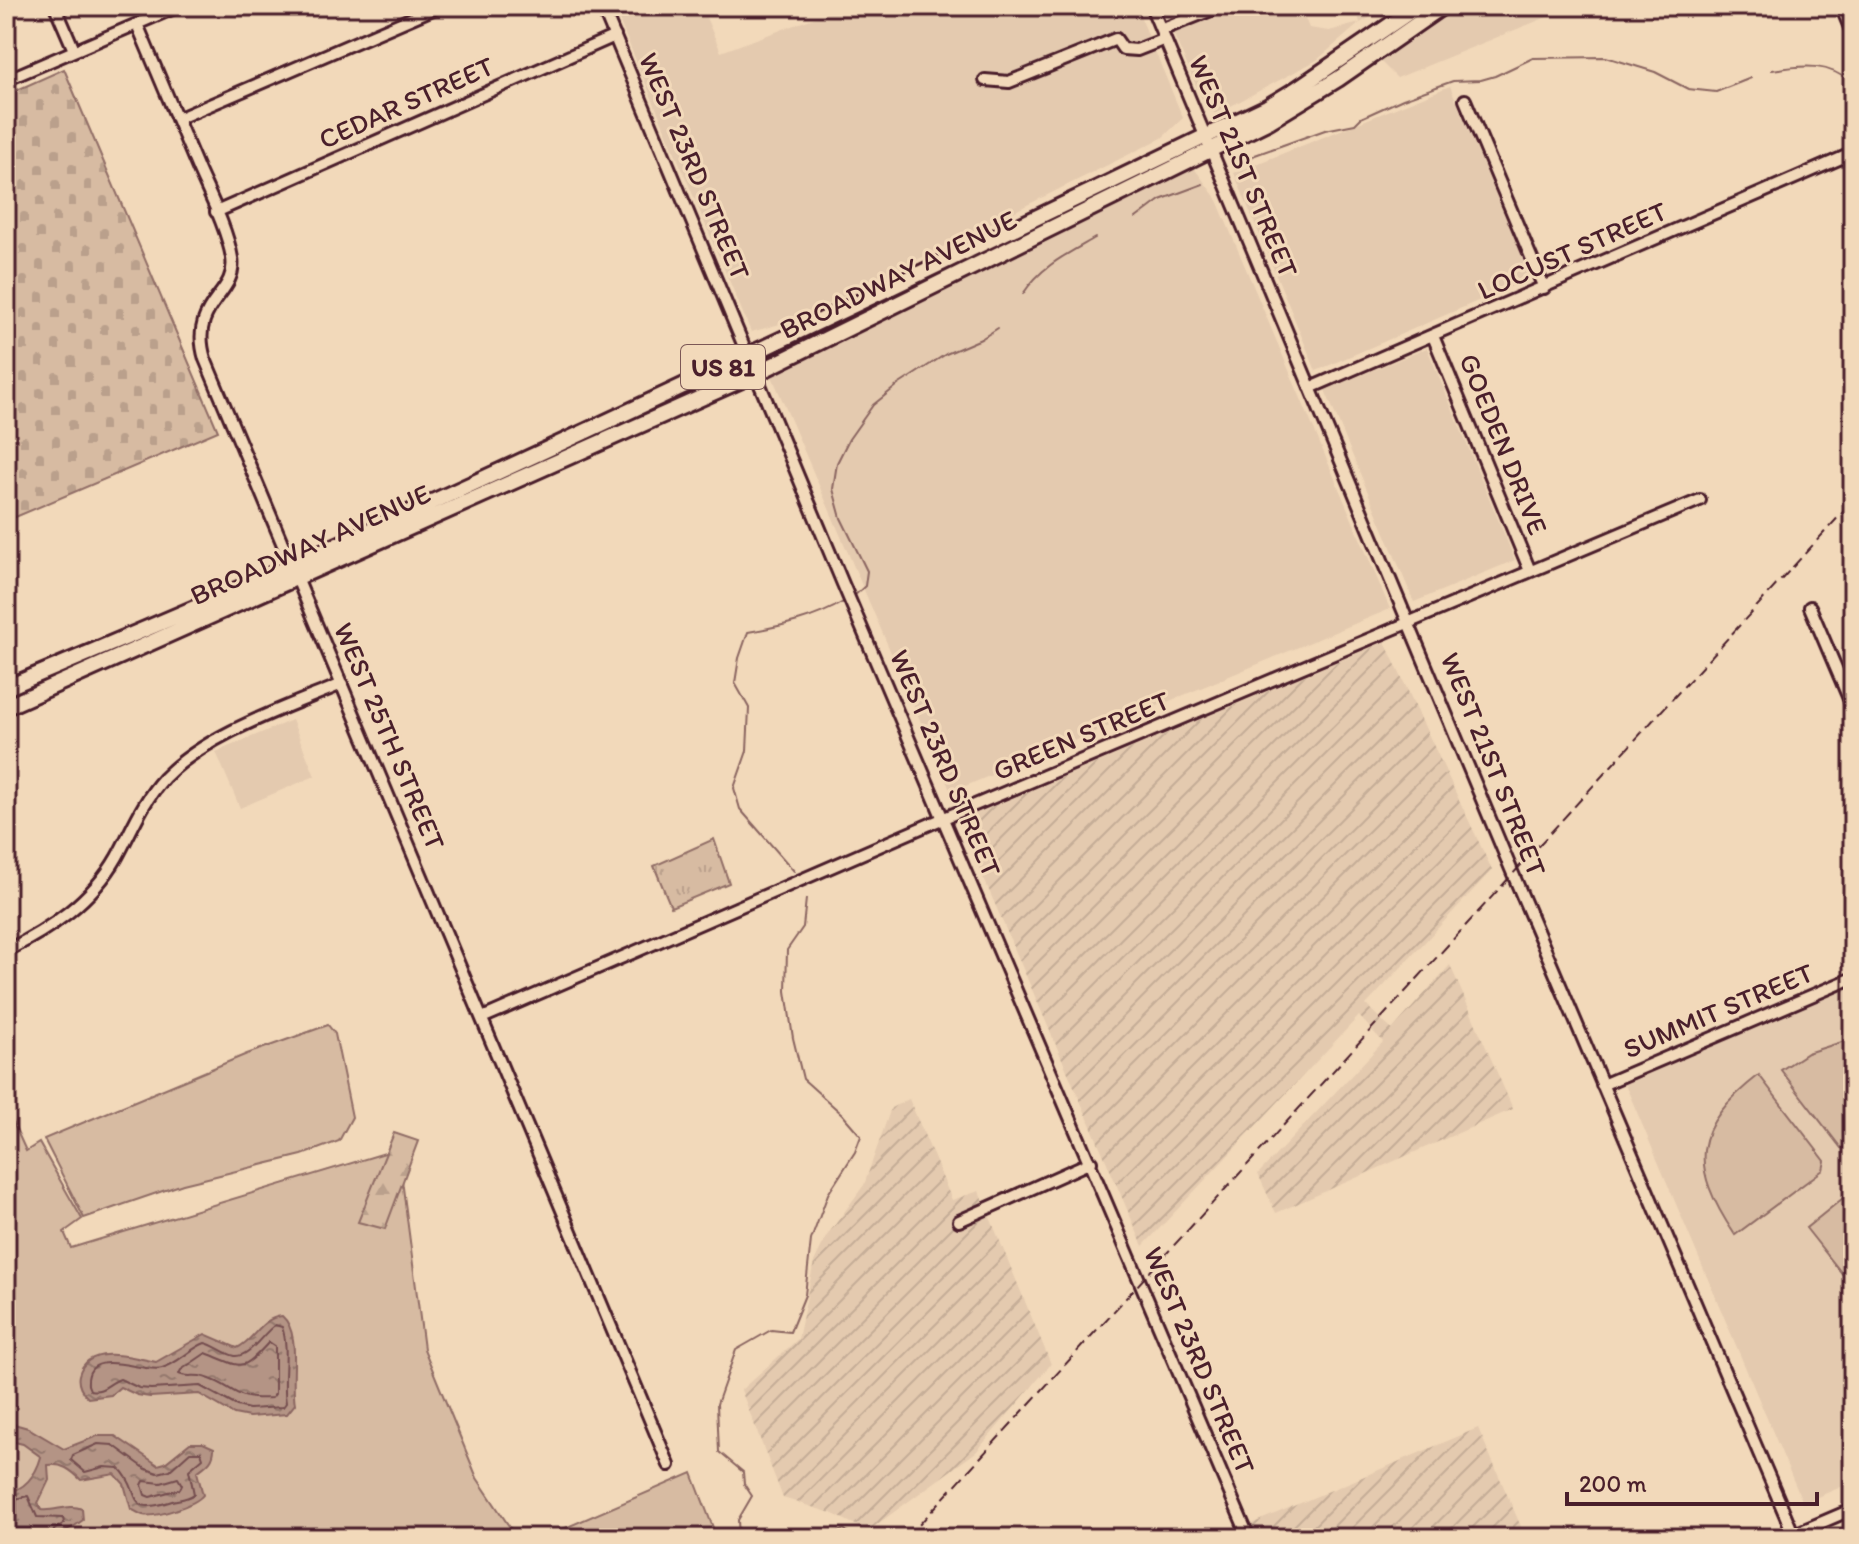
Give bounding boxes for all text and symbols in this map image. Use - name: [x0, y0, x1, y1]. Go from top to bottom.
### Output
- street label: WEST 23RD STREET: [632, 47, 758, 285]
- street label: CEDAR STREET: [313, 48, 499, 156]
- street label: WEST 21ST STREET: [1182, 50, 1306, 283]
- street label: LOCUST STREET: [1472, 193, 1672, 307]
- street label: BROADWAY AVENUE: [774, 202, 1022, 346]
- road number: US 81: [681, 345, 765, 389]
- street label: GOEDEN DRIVE: [1452, 349, 1556, 539]
- street label: BROADWAY AVENUE: [185, 476, 435, 612]
- street label: WEST 25TH STREET: [327, 617, 453, 855]
- street label: WEST 23RD STREET: [883, 644, 1009, 882]
- street label: WEST 21ST STREET: [1434, 647, 1554, 881]
- street label: GREEN STREET: [988, 682, 1175, 787]
- street label: SUMMIT STREET: [1618, 955, 1818, 1065]
- street label: WEST 23RD STREET: [1137, 1241, 1263, 1479]
- scale bar: [1567, 1456, 1817, 1506]
- text: 200 m: [1579, 1469, 1647, 1498]

